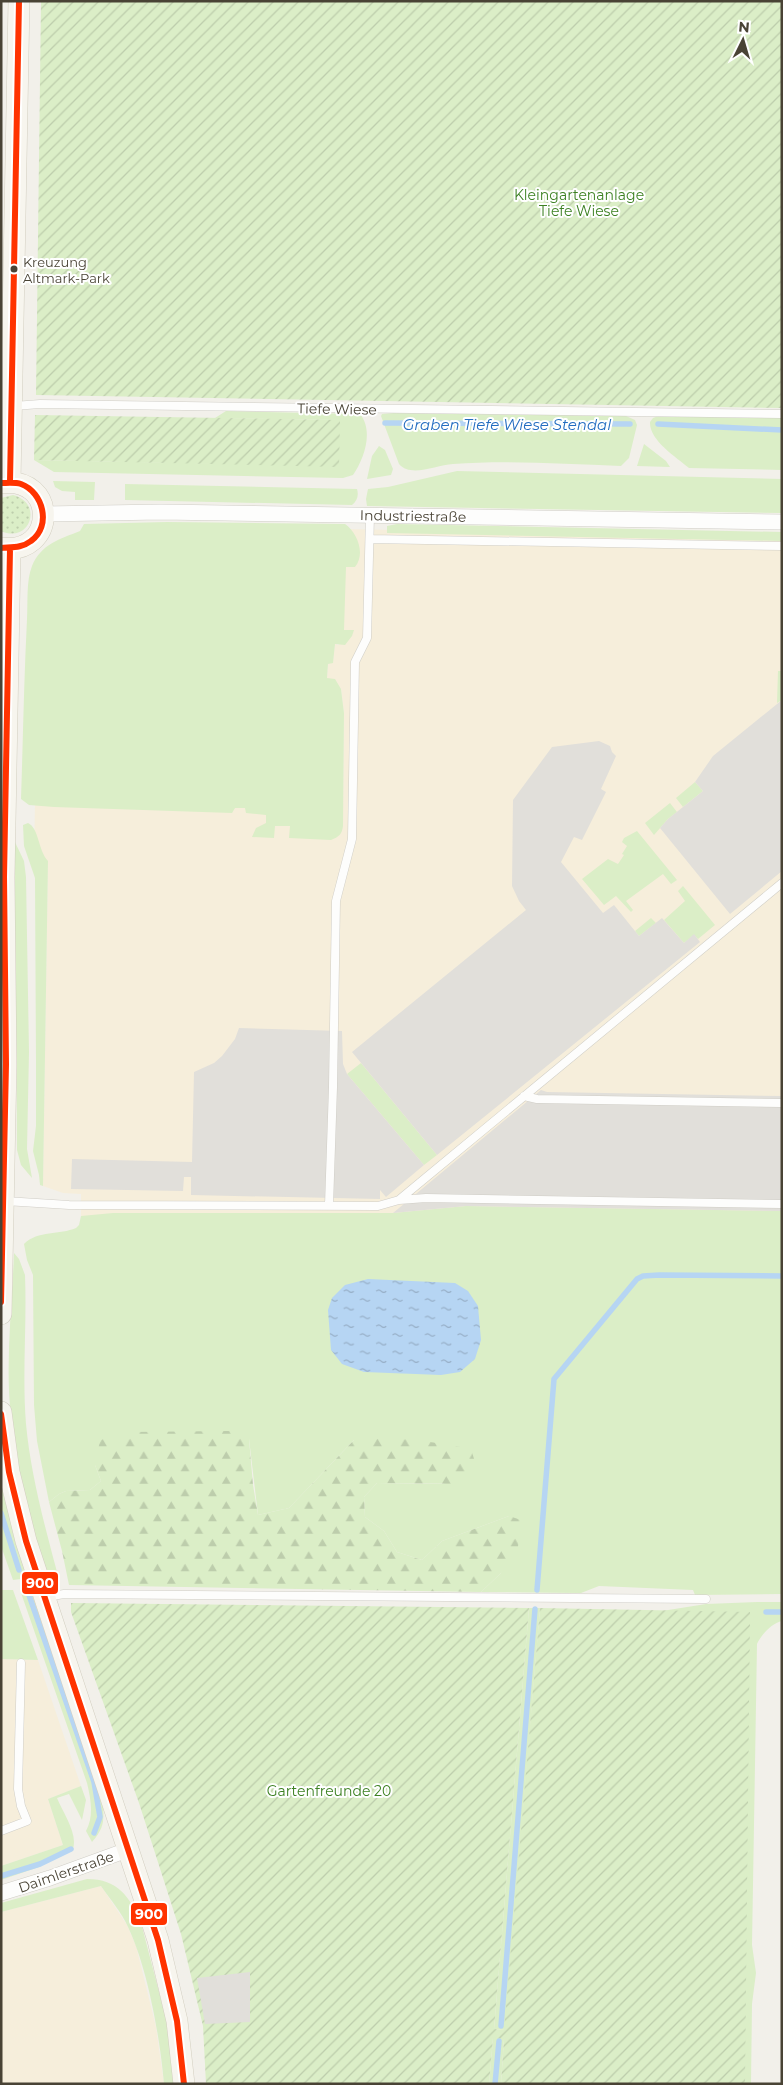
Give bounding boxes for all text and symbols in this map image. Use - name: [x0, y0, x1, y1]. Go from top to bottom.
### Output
- north arrow: [718, 15, 768, 65]
- text: N: [738, 18, 751, 37]
- park label: Kleingartenanlage Tiefe Wiese: [514, 186, 644, 220]
- place label: Kreuzung Altmark-Park: [23, 254, 110, 286]
- marker: Kreuzung Altmark-Park: [9, 264, 19, 274]
- street label: Tiefe Wiese: [297, 399, 377, 419]
- water label: Graben Tiefe Wiese Stendal: [403, 415, 611, 434]
- street label: Industriestraße: [360, 506, 466, 526]
- line badge: 900: [21, 1571, 59, 1595]
- text: 900: [26, 1574, 54, 1592]
- park label: Gartenfreunde 20: [267, 1782, 391, 1800]
- street label: Daimlerstraße: [16, 1847, 116, 1897]
- line badge: 900: [130, 1902, 168, 1926]
- text: 900: [135, 1905, 163, 1923]

